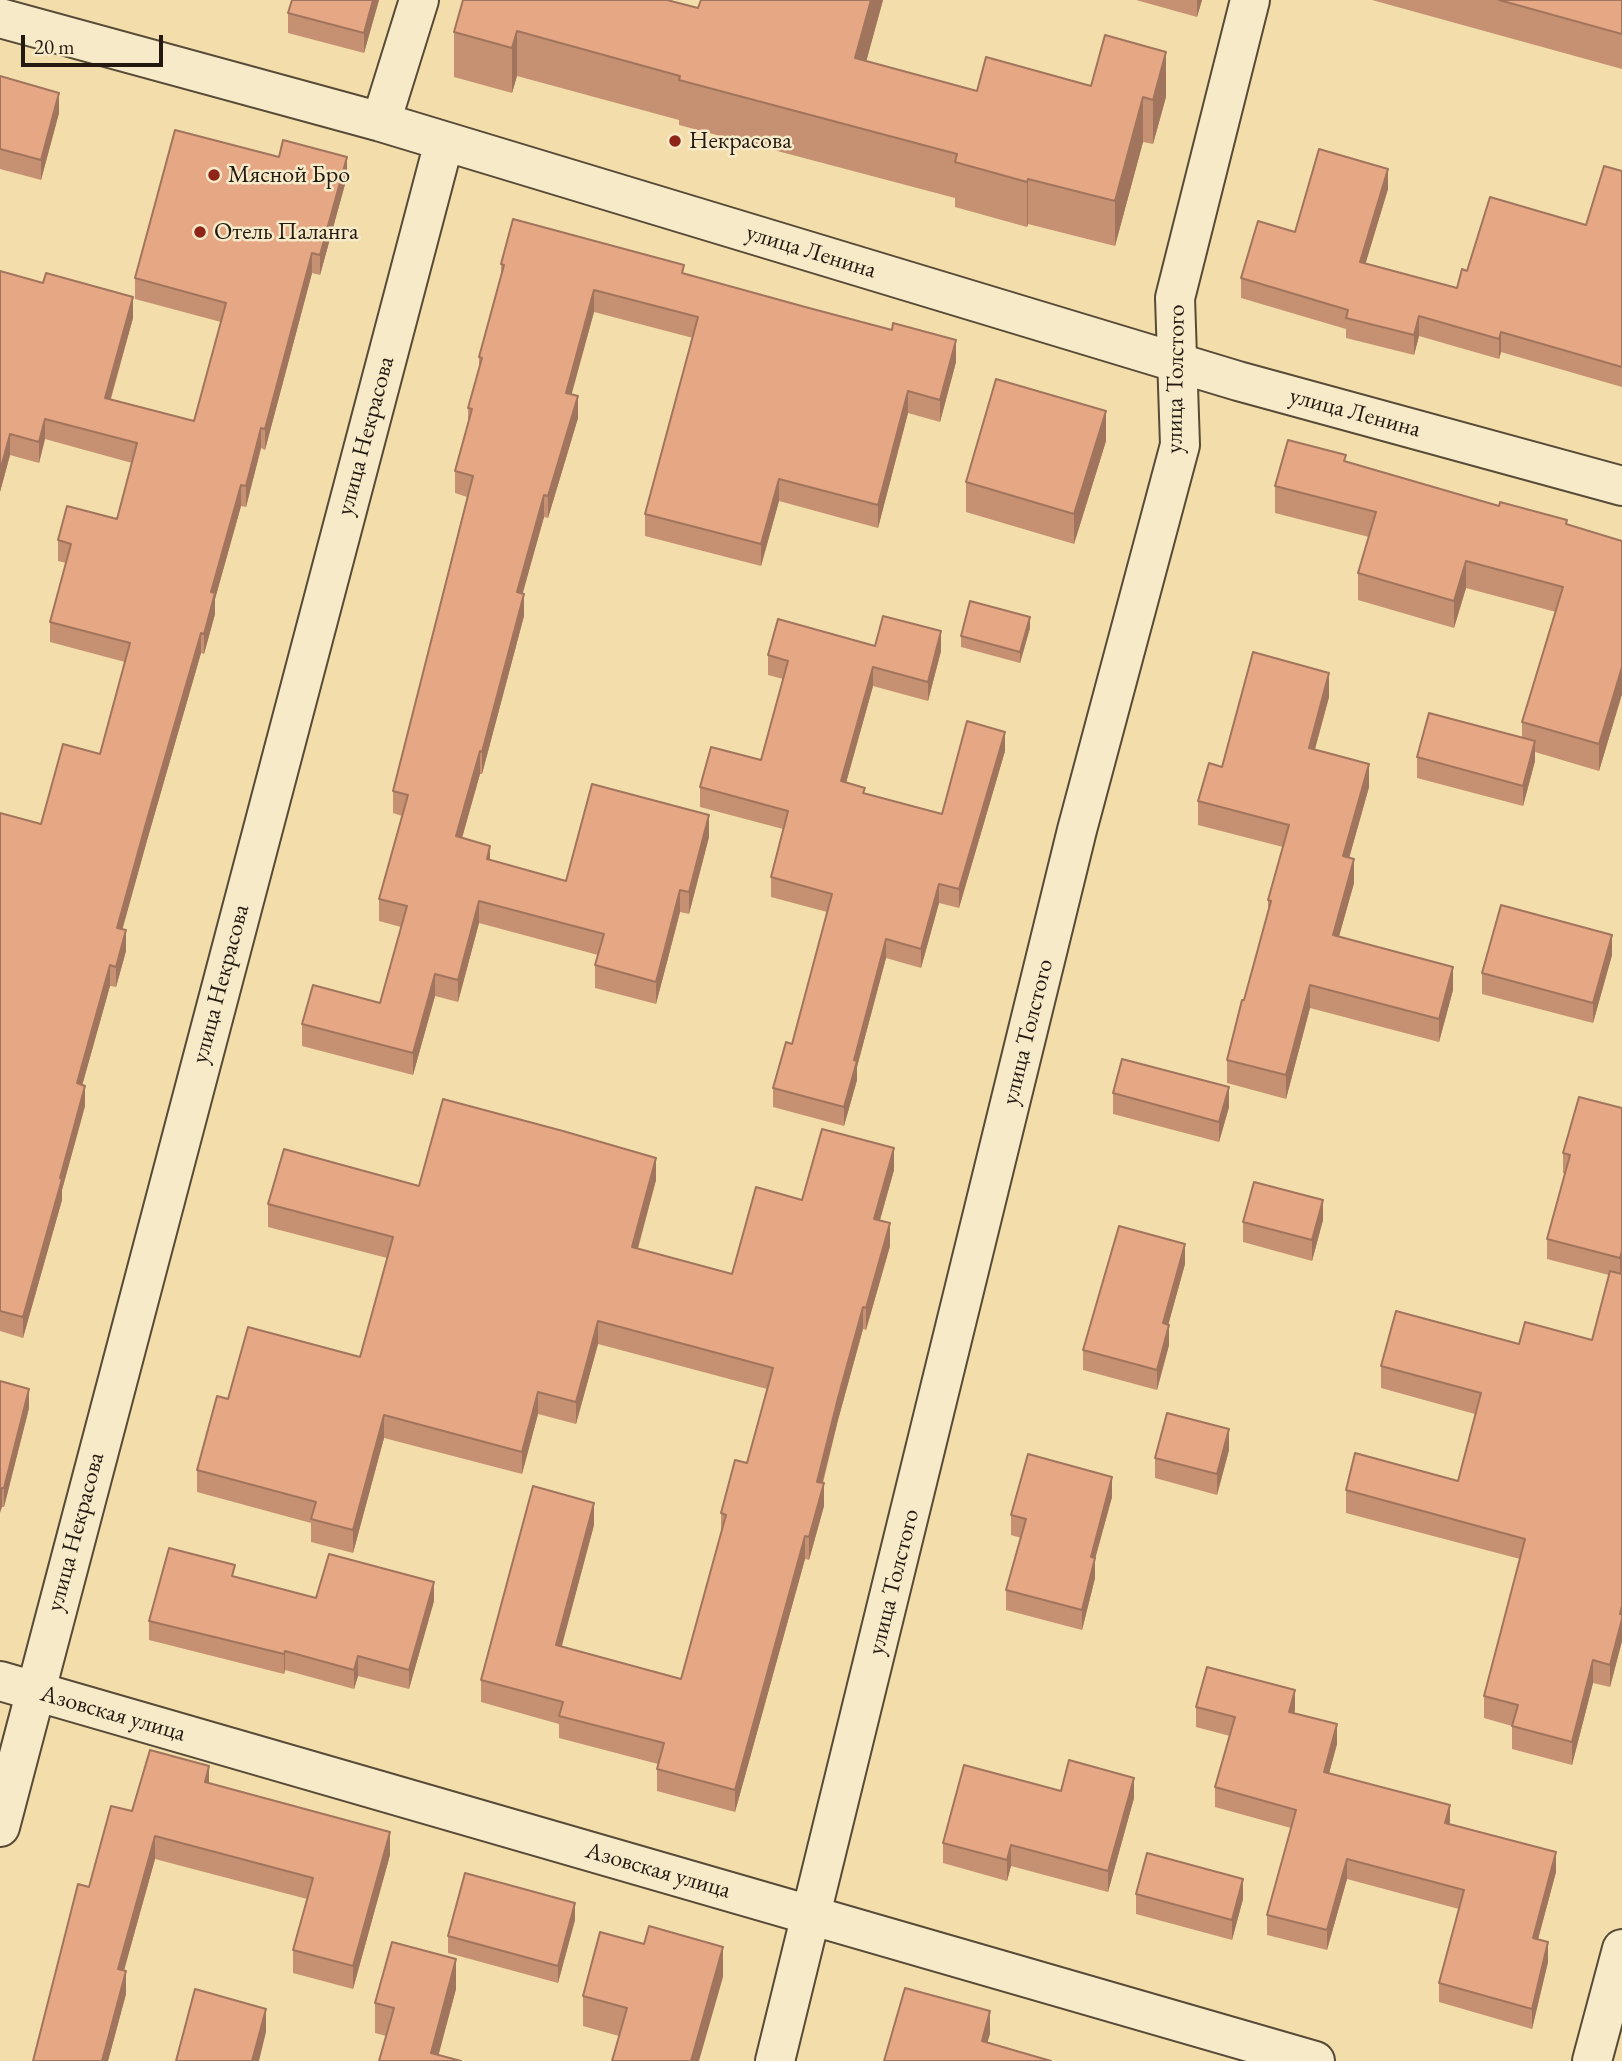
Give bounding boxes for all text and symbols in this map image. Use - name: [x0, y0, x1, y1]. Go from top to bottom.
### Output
- scale bar: [24, 21, 166, 65]
- text: 20 m: [34, 33, 75, 60]
- place label: Некрасова: [689, 127, 792, 155]
- marker: Некрасова: [667, 133, 683, 149]
- place label: Мясной Бро: [228, 161, 350, 189]
- marker: Мясной Бро: [206, 167, 222, 183]
- place label: Отель Паланга: [214, 218, 359, 246]
- street label: улица Ленина: [742, 219, 880, 285]
- marker: Отель Паланга: [192, 224, 208, 240]
- street label: улица Толстого: [1160, 304, 1192, 454]
- street label: улица Некрасова: [331, 353, 401, 519]
- street label: улица Ленина: [1286, 382, 1424, 444]
- street label: улица Некрасова: [186, 901, 256, 1067]
- street label: улица Толстого: [996, 956, 1060, 1108]
- street label: улица Некрасова: [41, 1449, 111, 1615]
- street label: улица Толстого: [862, 1506, 926, 1658]
- street label: Азовская улица: [37, 1680, 189, 1748]
- street label: Азовская улица: [582, 1837, 734, 1905]

